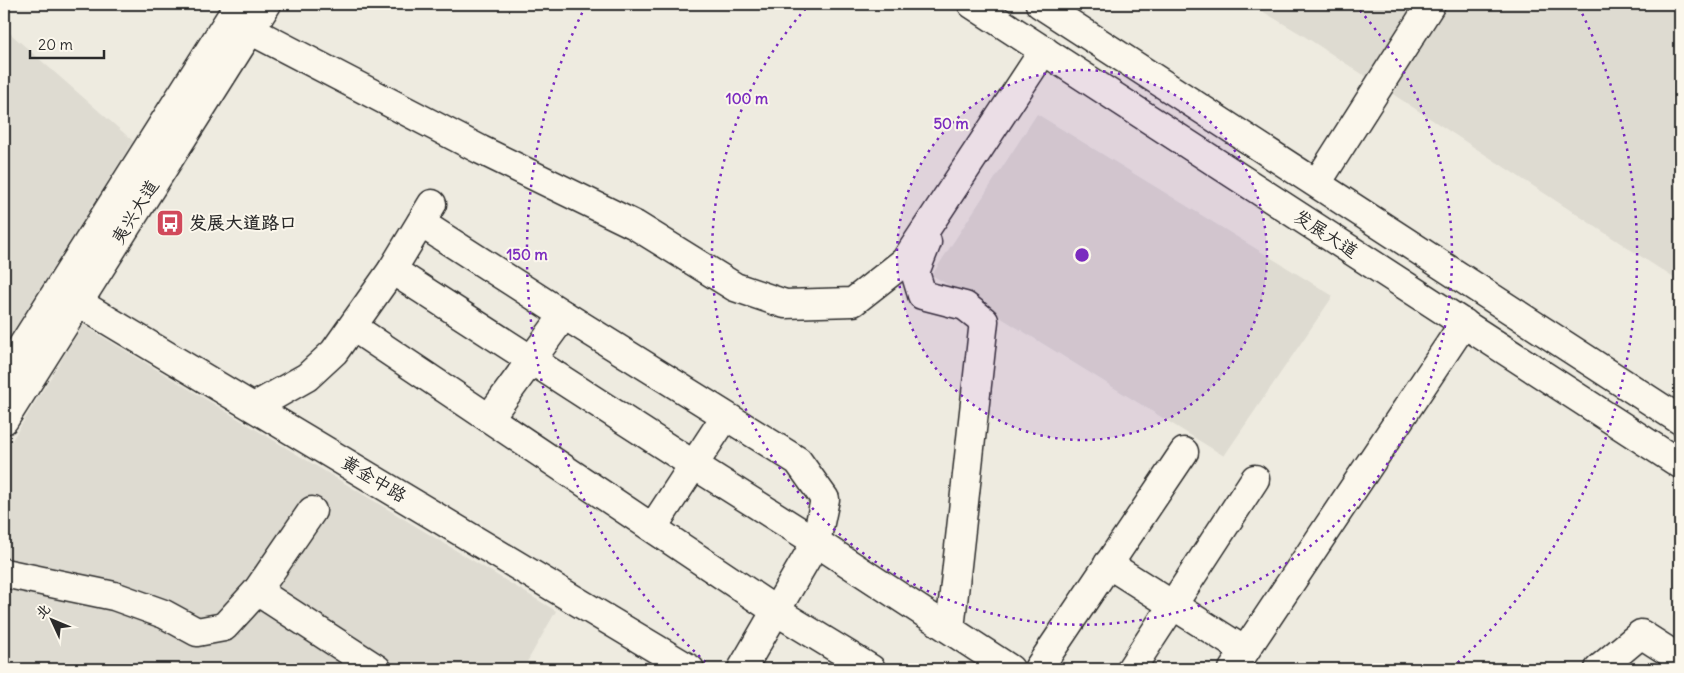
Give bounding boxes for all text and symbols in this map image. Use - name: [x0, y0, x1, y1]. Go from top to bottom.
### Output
- scale bar: [30, 28, 104, 60]
- text: 20 m: [38, 35, 73, 54]
- text: 100 m: [726, 89, 768, 108]
- text: 50 m: [933, 114, 969, 133]
- street label: 夷兴大道: [106, 175, 163, 248]
- street label: 发展大道: [1290, 204, 1363, 263]
- bus stop icon: 发展大道路口: [155, 208, 185, 238]
- place label: 发展大道路口: [189, 211, 297, 234]
- text: 150 m: [506, 245, 548, 264]
- centre of rings: [1073, 246, 1091, 264]
- street label: 黄金中路: [337, 450, 411, 507]
- north arrow: [28, 596, 78, 646]
- text: 北: [31, 600, 54, 622]

